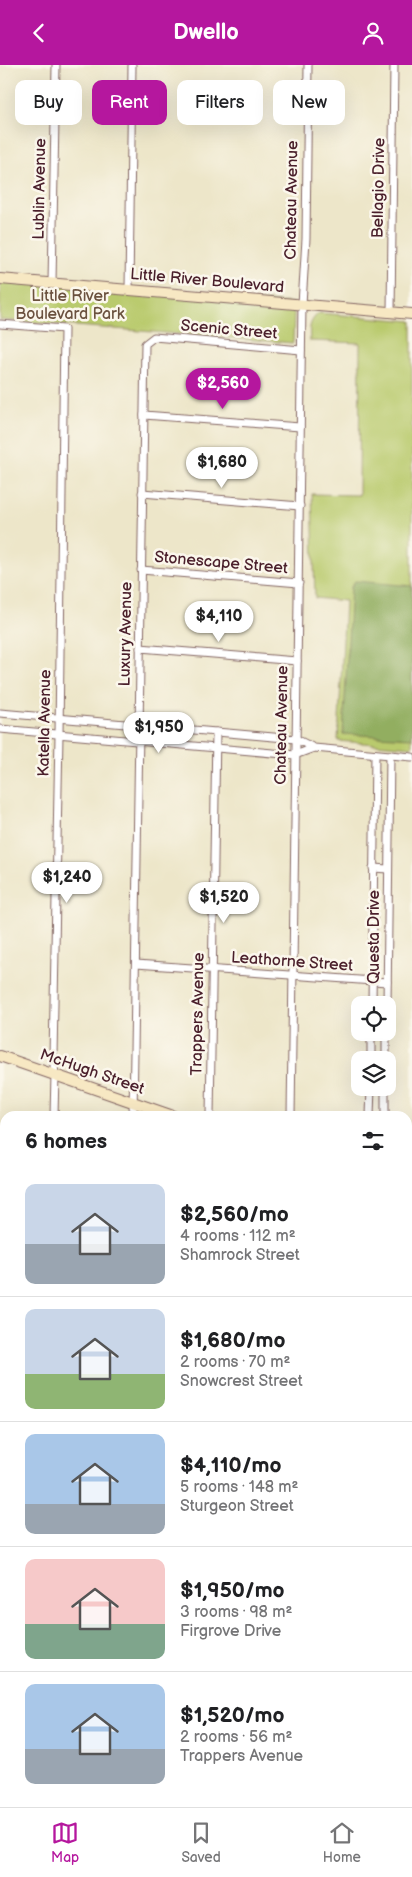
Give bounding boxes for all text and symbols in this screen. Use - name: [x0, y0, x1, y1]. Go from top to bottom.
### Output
- icon: back: [25, 19, 53, 47]
- text: Dwello: [173, 19, 239, 46]
- icon: person: [359, 19, 387, 47]
- chip: Buy: [15, 80, 82, 125]
- chip: Rent: [92, 80, 167, 125]
- chip: Filters: [177, 80, 263, 125]
- chip: New: [273, 80, 345, 125]
- street label: Bellagio Drive: [369, 137, 389, 238]
- street label: Lublin Avenue: [30, 138, 50, 240]
- street label: Chateau Avenue: [281, 140, 303, 260]
- street label: Little River Boulevard: [129, 265, 285, 297]
- park label: Little River Boulevard Park: [15, 287, 125, 324]
- street label: Scenic Street: [180, 316, 278, 344]
- pin: $2,560: [182, 367, 264, 410]
- text: $2,560: [197, 374, 249, 393]
- pin: $1,680: [181, 447, 263, 489]
- text: $1,680: [197, 453, 247, 472]
- street label: Stonescape Street: [153, 548, 289, 578]
- street label: Luxury Avenue: [116, 581, 136, 687]
- pin: $4,110: [178, 601, 260, 643]
- text: $4,110: [196, 607, 242, 626]
- street label: Chateau Avenue: [271, 665, 293, 785]
- street label: Katella Avenue: [35, 669, 55, 777]
- pin: $1,950: [118, 711, 200, 754]
- text: $1,950: [134, 718, 184, 737]
- pin: $1,240: [26, 861, 108, 904]
- text: $1,240: [42, 868, 92, 887]
- pin: $1,520: [183, 881, 265, 924]
- text: $1,520: [199, 888, 249, 907]
- street label: Questa Drive: [365, 889, 384, 984]
- street label: Leathorne Street: [230, 948, 354, 976]
- street label: Trappers Avenue: [187, 952, 209, 1076]
- map controls: [351, 996, 396, 1096]
- button: locate: [351, 996, 396, 1041]
- street label: McHugh Street: [37, 1045, 147, 1099]
- button: layers: [351, 1051, 396, 1096]
- icon: filters: [359, 1127, 387, 1155]
- text: 6 homes: [25, 1129, 107, 1154]
- text: $2,560/mo: [180, 1202, 289, 1227]
- icon: home: [65, 1204, 125, 1264]
- text: 4 rooms · 112 m²: [180, 1227, 296, 1246]
- text: Shamrock Street: [180, 1246, 300, 1265]
- text: $1,680/mo: [180, 1328, 285, 1353]
- icon: home: [65, 1329, 125, 1389]
- text: 2 rooms · 70 m²: [180, 1353, 290, 1372]
- text: Snowcrest Street: [180, 1372, 303, 1391]
- text: $4,110/mo: [180, 1453, 281, 1478]
- icon: home: [65, 1454, 125, 1514]
- text: 5 rooms · 148 m²: [180, 1478, 298, 1497]
- text: Sturgeon Street: [180, 1497, 294, 1516]
- text: $1,950/mo: [180, 1578, 285, 1603]
- icon: home: [65, 1579, 125, 1639]
- text: 3 rooms · 98 m²: [180, 1603, 292, 1622]
- text: Firgrove Drive: [180, 1622, 281, 1641]
- text: $1,520/mo: [180, 1703, 284, 1728]
- icon: home: [65, 1704, 125, 1764]
- text: 2 rooms · 56 m²: [180, 1728, 292, 1747]
- text: Trappers Avenue: [180, 1747, 303, 1766]
- tab: Map: [51, 1819, 79, 1866]
- tab: Saved: [181, 1819, 221, 1866]
- tab: Home: [323, 1819, 361, 1866]

